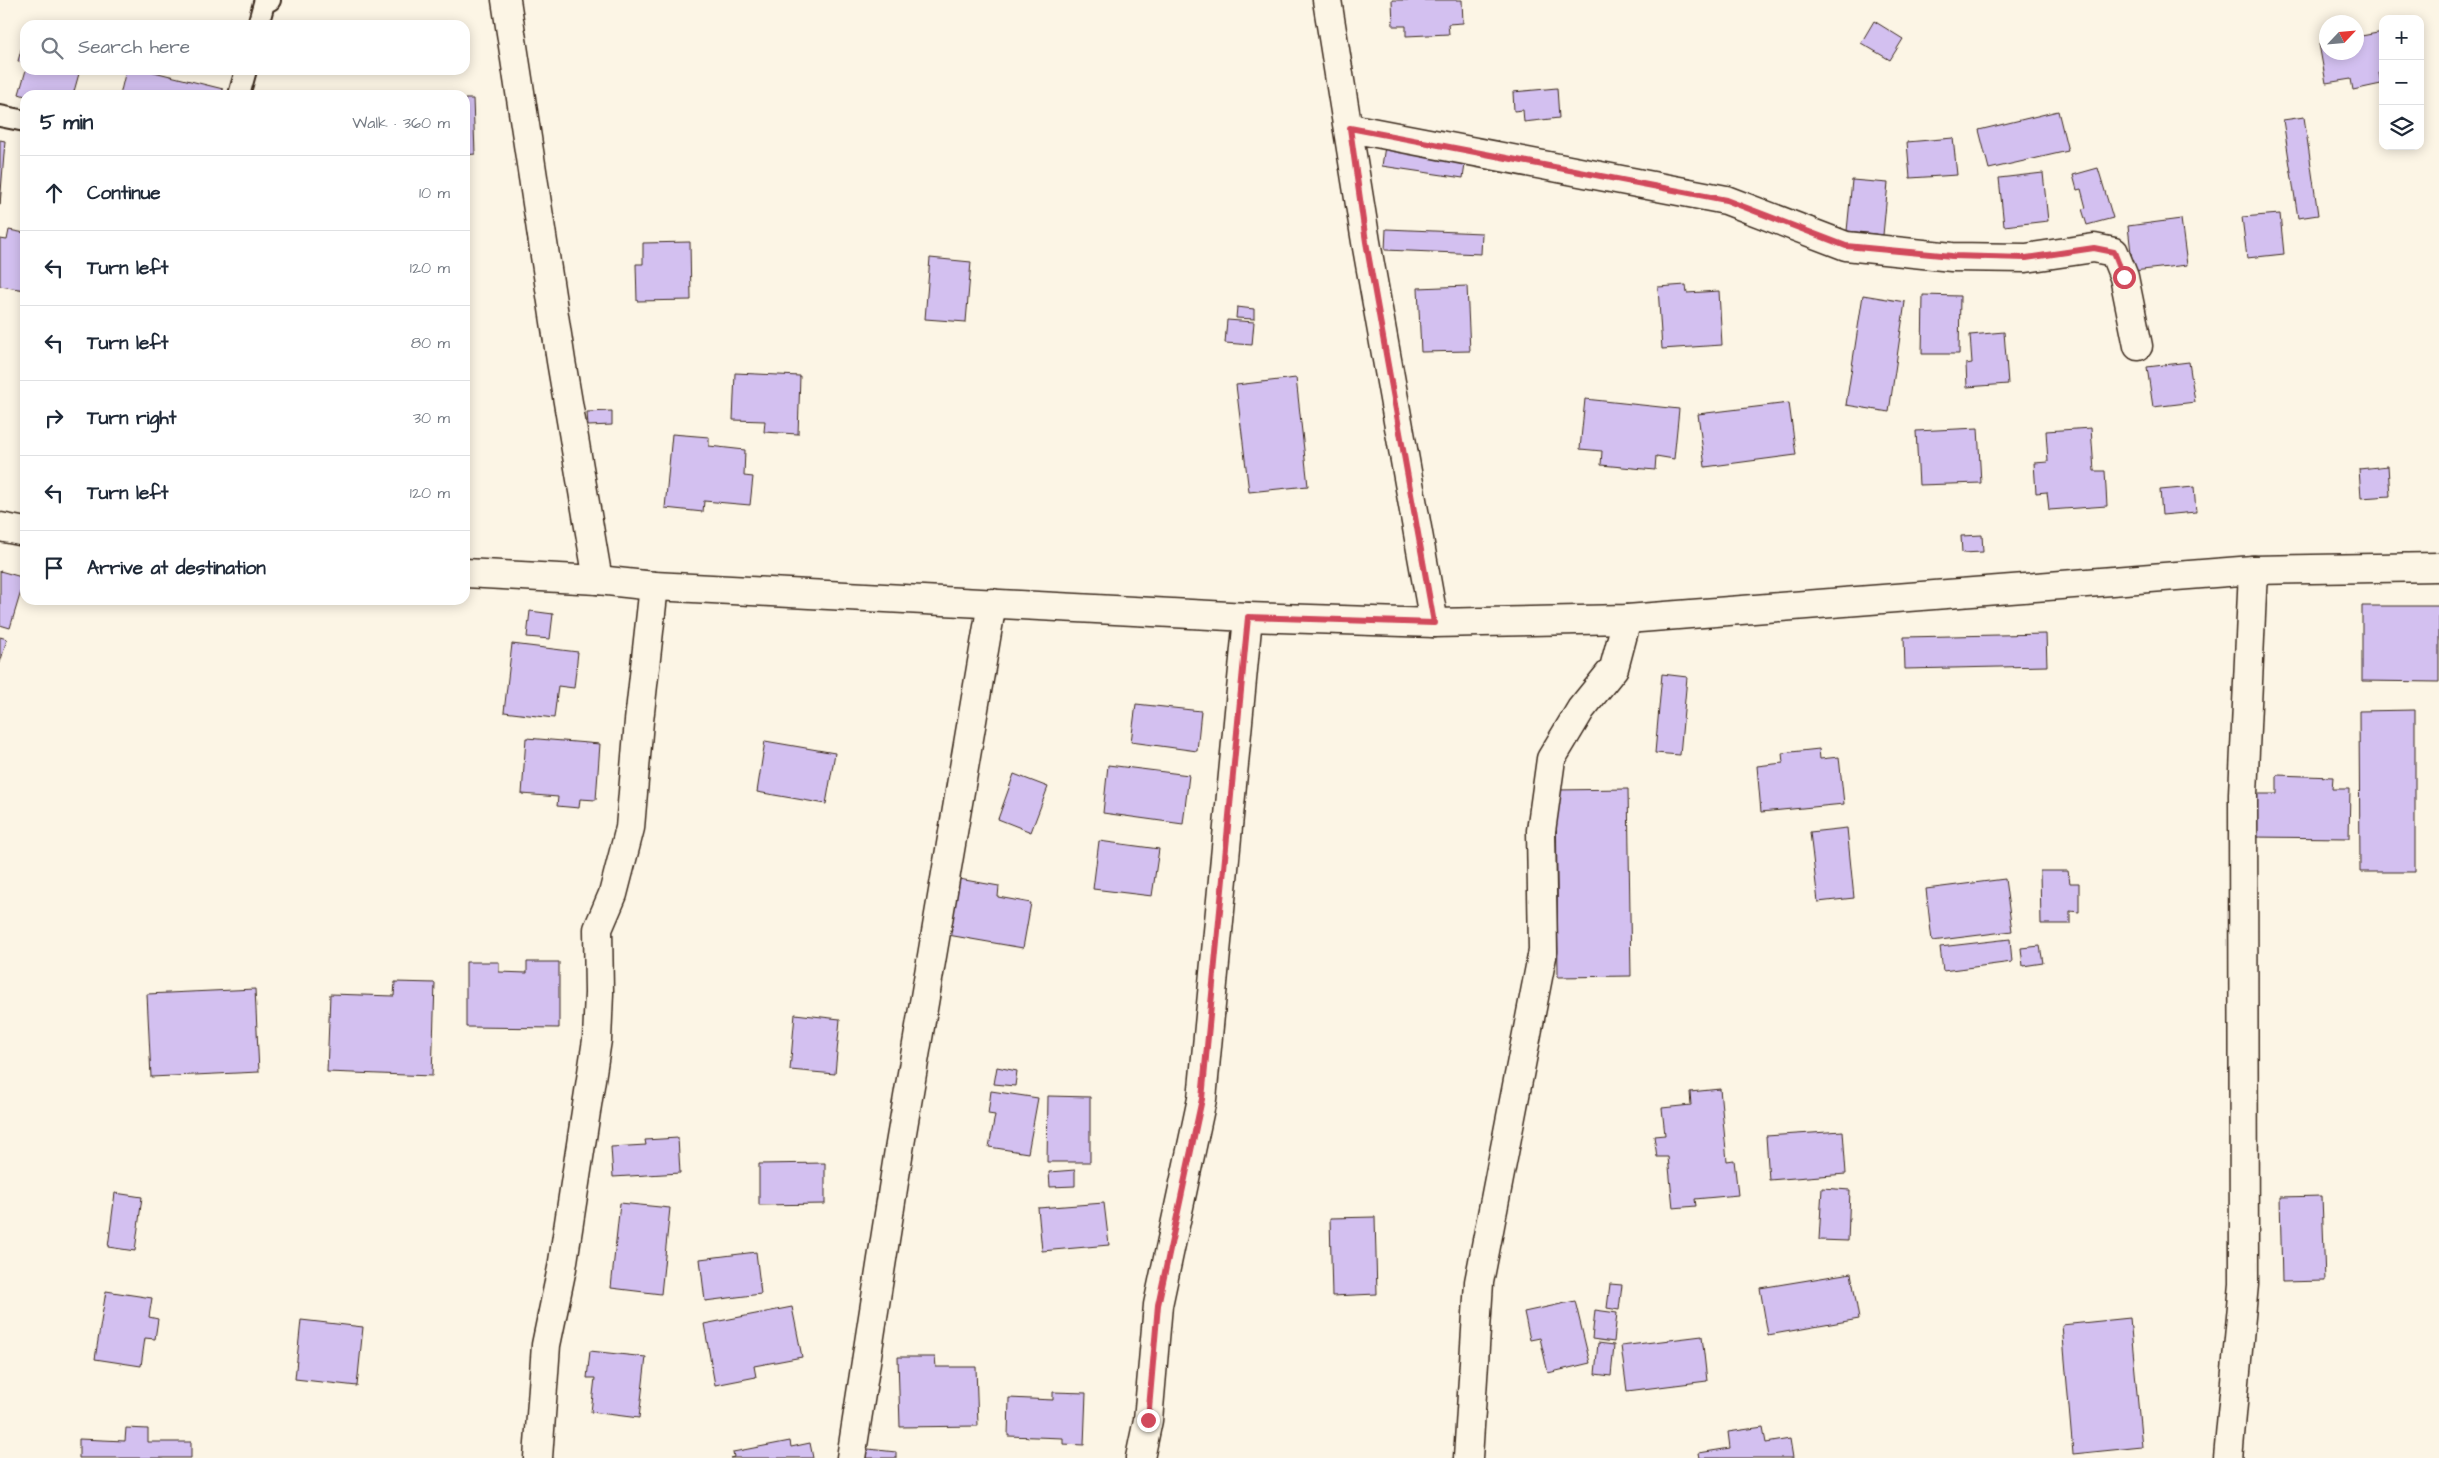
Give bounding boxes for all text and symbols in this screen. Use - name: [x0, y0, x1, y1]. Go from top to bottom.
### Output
- north arrow: [2319, 15, 2364, 60]
- map controls: [2379, 15, 2424, 150]
- button: +: [2379, 15, 2424, 60]
- search box: [20, 20, 470, 75]
- icon: search: [38, 34, 66, 62]
- text: Search here: [78, 34, 190, 61]
- button: −: [2379, 60, 2424, 105]
- button: layers: [2379, 105, 2424, 150]
- text: 5 min: [40, 108, 93, 137]
- text: Walk · 360 m: [352, 112, 450, 134]
- icon: ahead: [40, 179, 68, 207]
- text: Continue: [87, 180, 161, 207]
- text: 10 m: [419, 182, 450, 204]
- icon: left: [40, 254, 68, 282]
- text: Turn left: [87, 255, 168, 282]
- text: 120 m: [410, 257, 450, 279]
- route start: [2113, 266, 2136, 289]
- icon: left: [40, 329, 68, 357]
- text: Turn left: [87, 330, 168, 357]
- text: 80 m: [411, 332, 450, 354]
- icon: right: [40, 404, 68, 432]
- text: Turn right: [87, 405, 176, 432]
- text: 30 m: [413, 407, 450, 429]
- icon: left: [40, 479, 68, 507]
- text: Turn left: [87, 480, 168, 507]
- text: 120 m: [410, 482, 450, 504]
- icon: arrive: [40, 554, 68, 582]
- text: Arrive at destination: [87, 555, 266, 582]
- route end: [1137, 1409, 1160, 1432]

